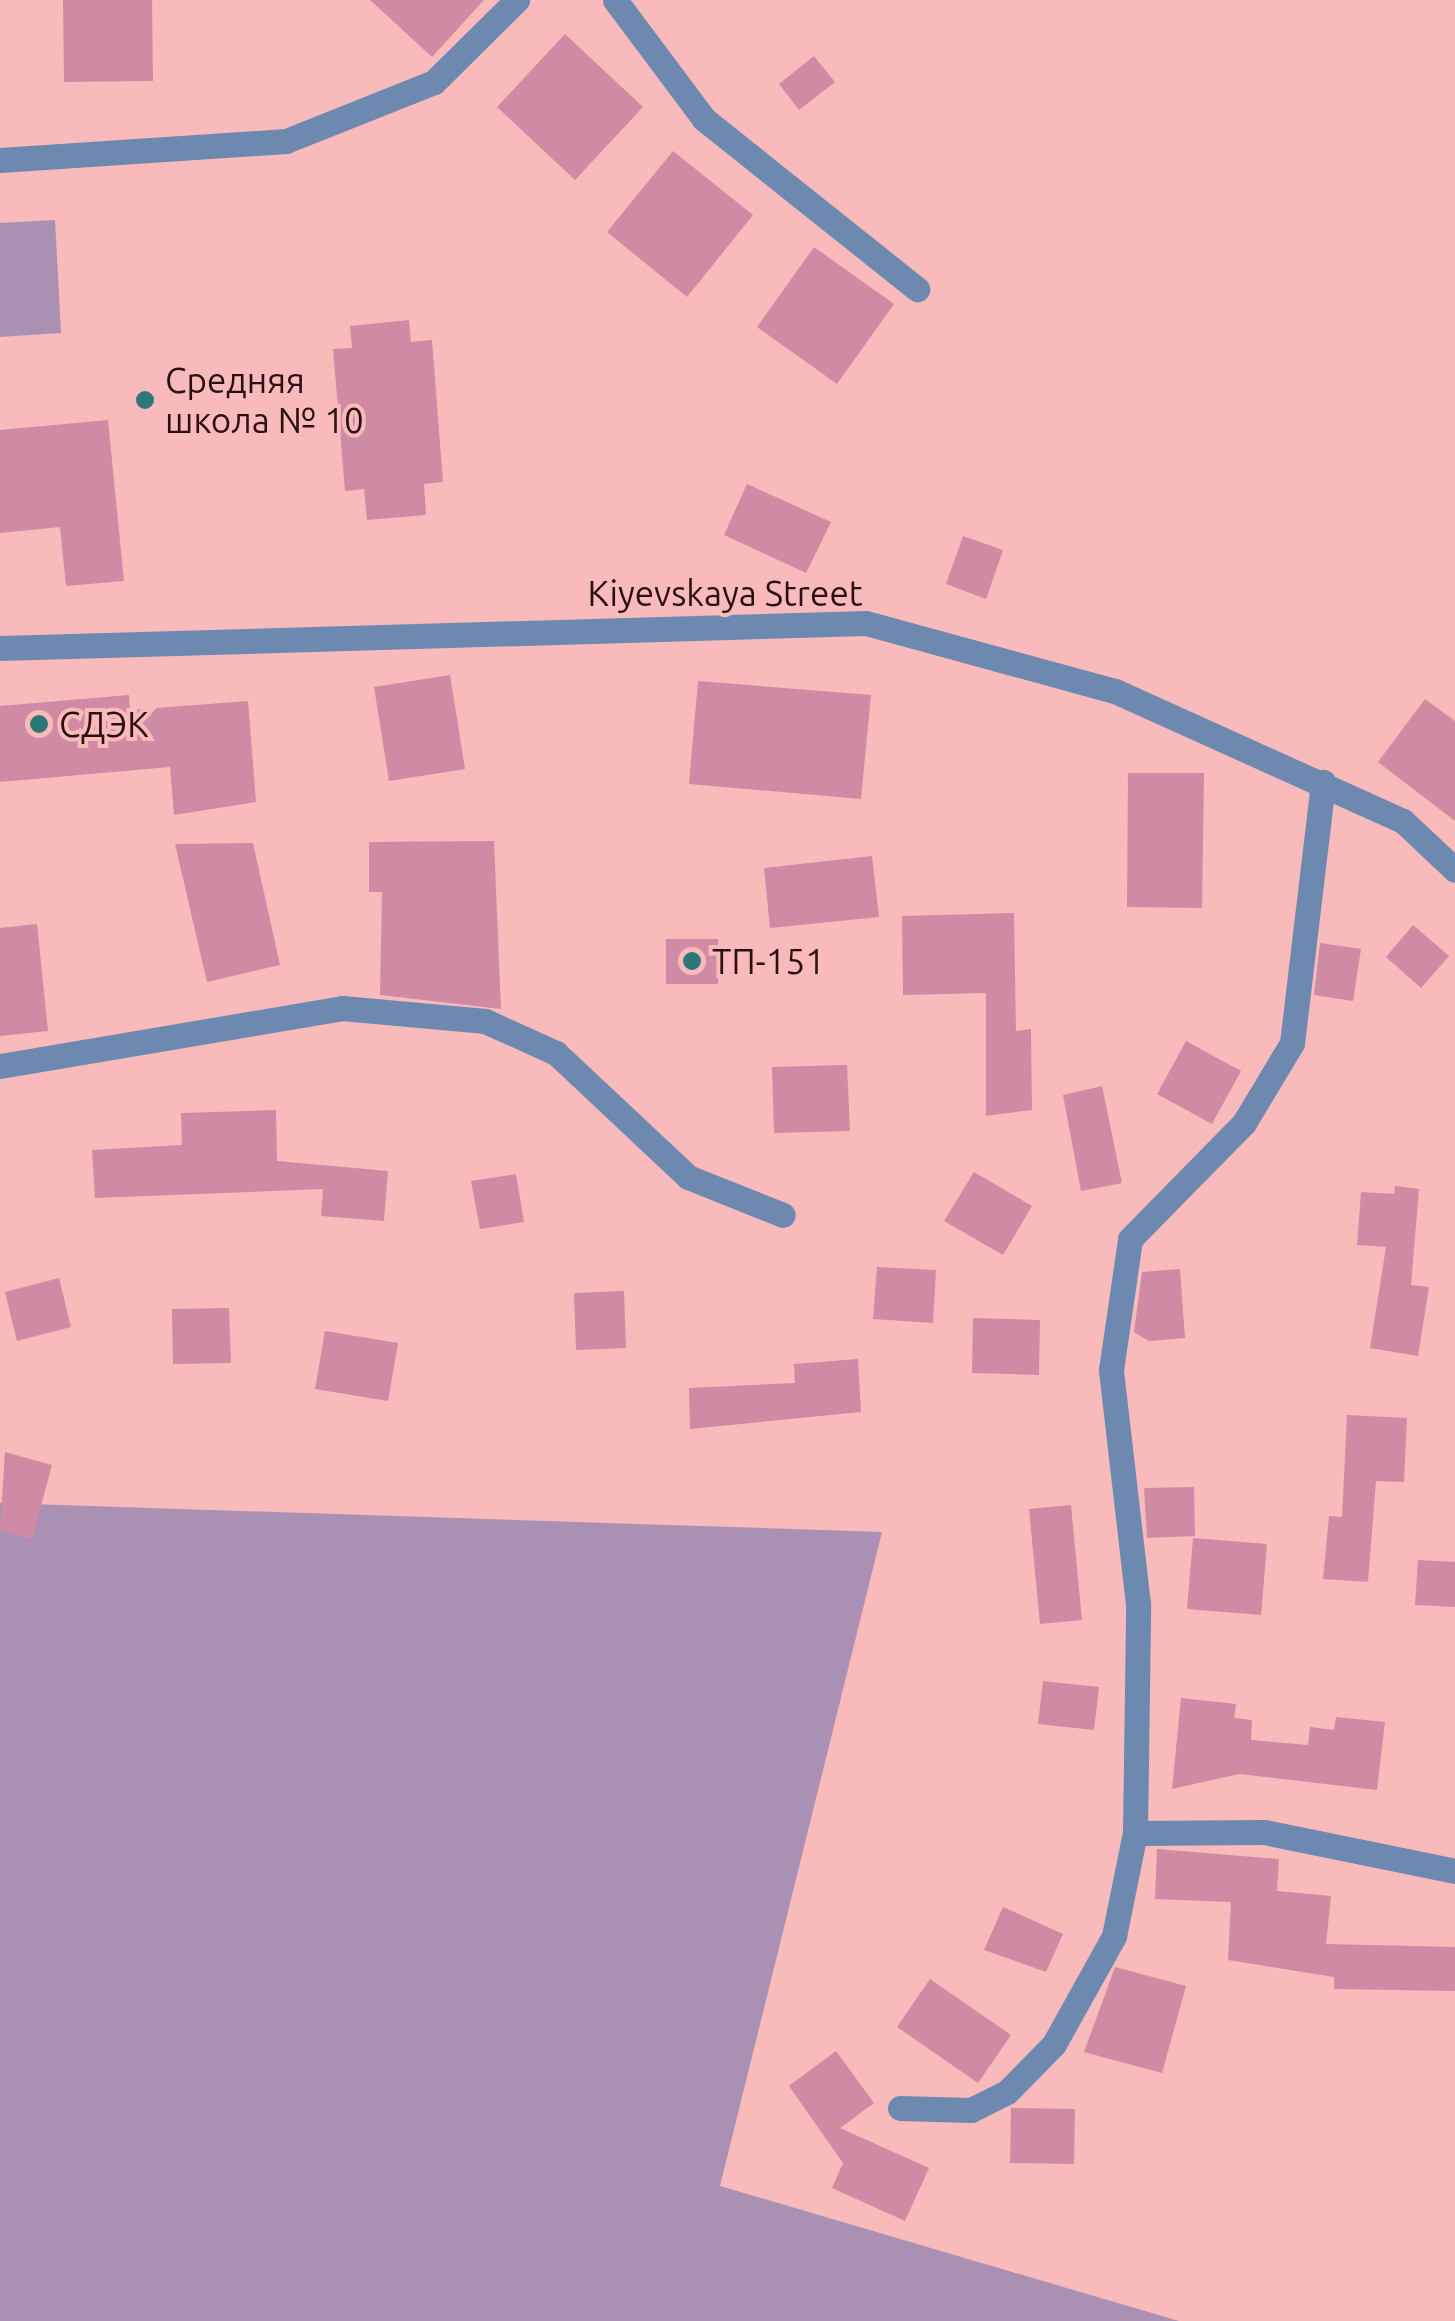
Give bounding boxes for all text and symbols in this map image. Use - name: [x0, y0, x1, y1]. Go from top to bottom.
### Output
- place label: Средняя школа № 10: [165, 359, 364, 441]
- marker: Средняя школа № 10: [134, 389, 156, 411]
- street label: Kiyevskaya Street: [588, 572, 862, 614]
- place label: СДЭК: [59, 703, 149, 745]
- marker: СДЭК: [28, 713, 50, 735]
- place label: ТП-151: [712, 940, 825, 982]
- marker: ТП-151: [681, 950, 703, 972]

